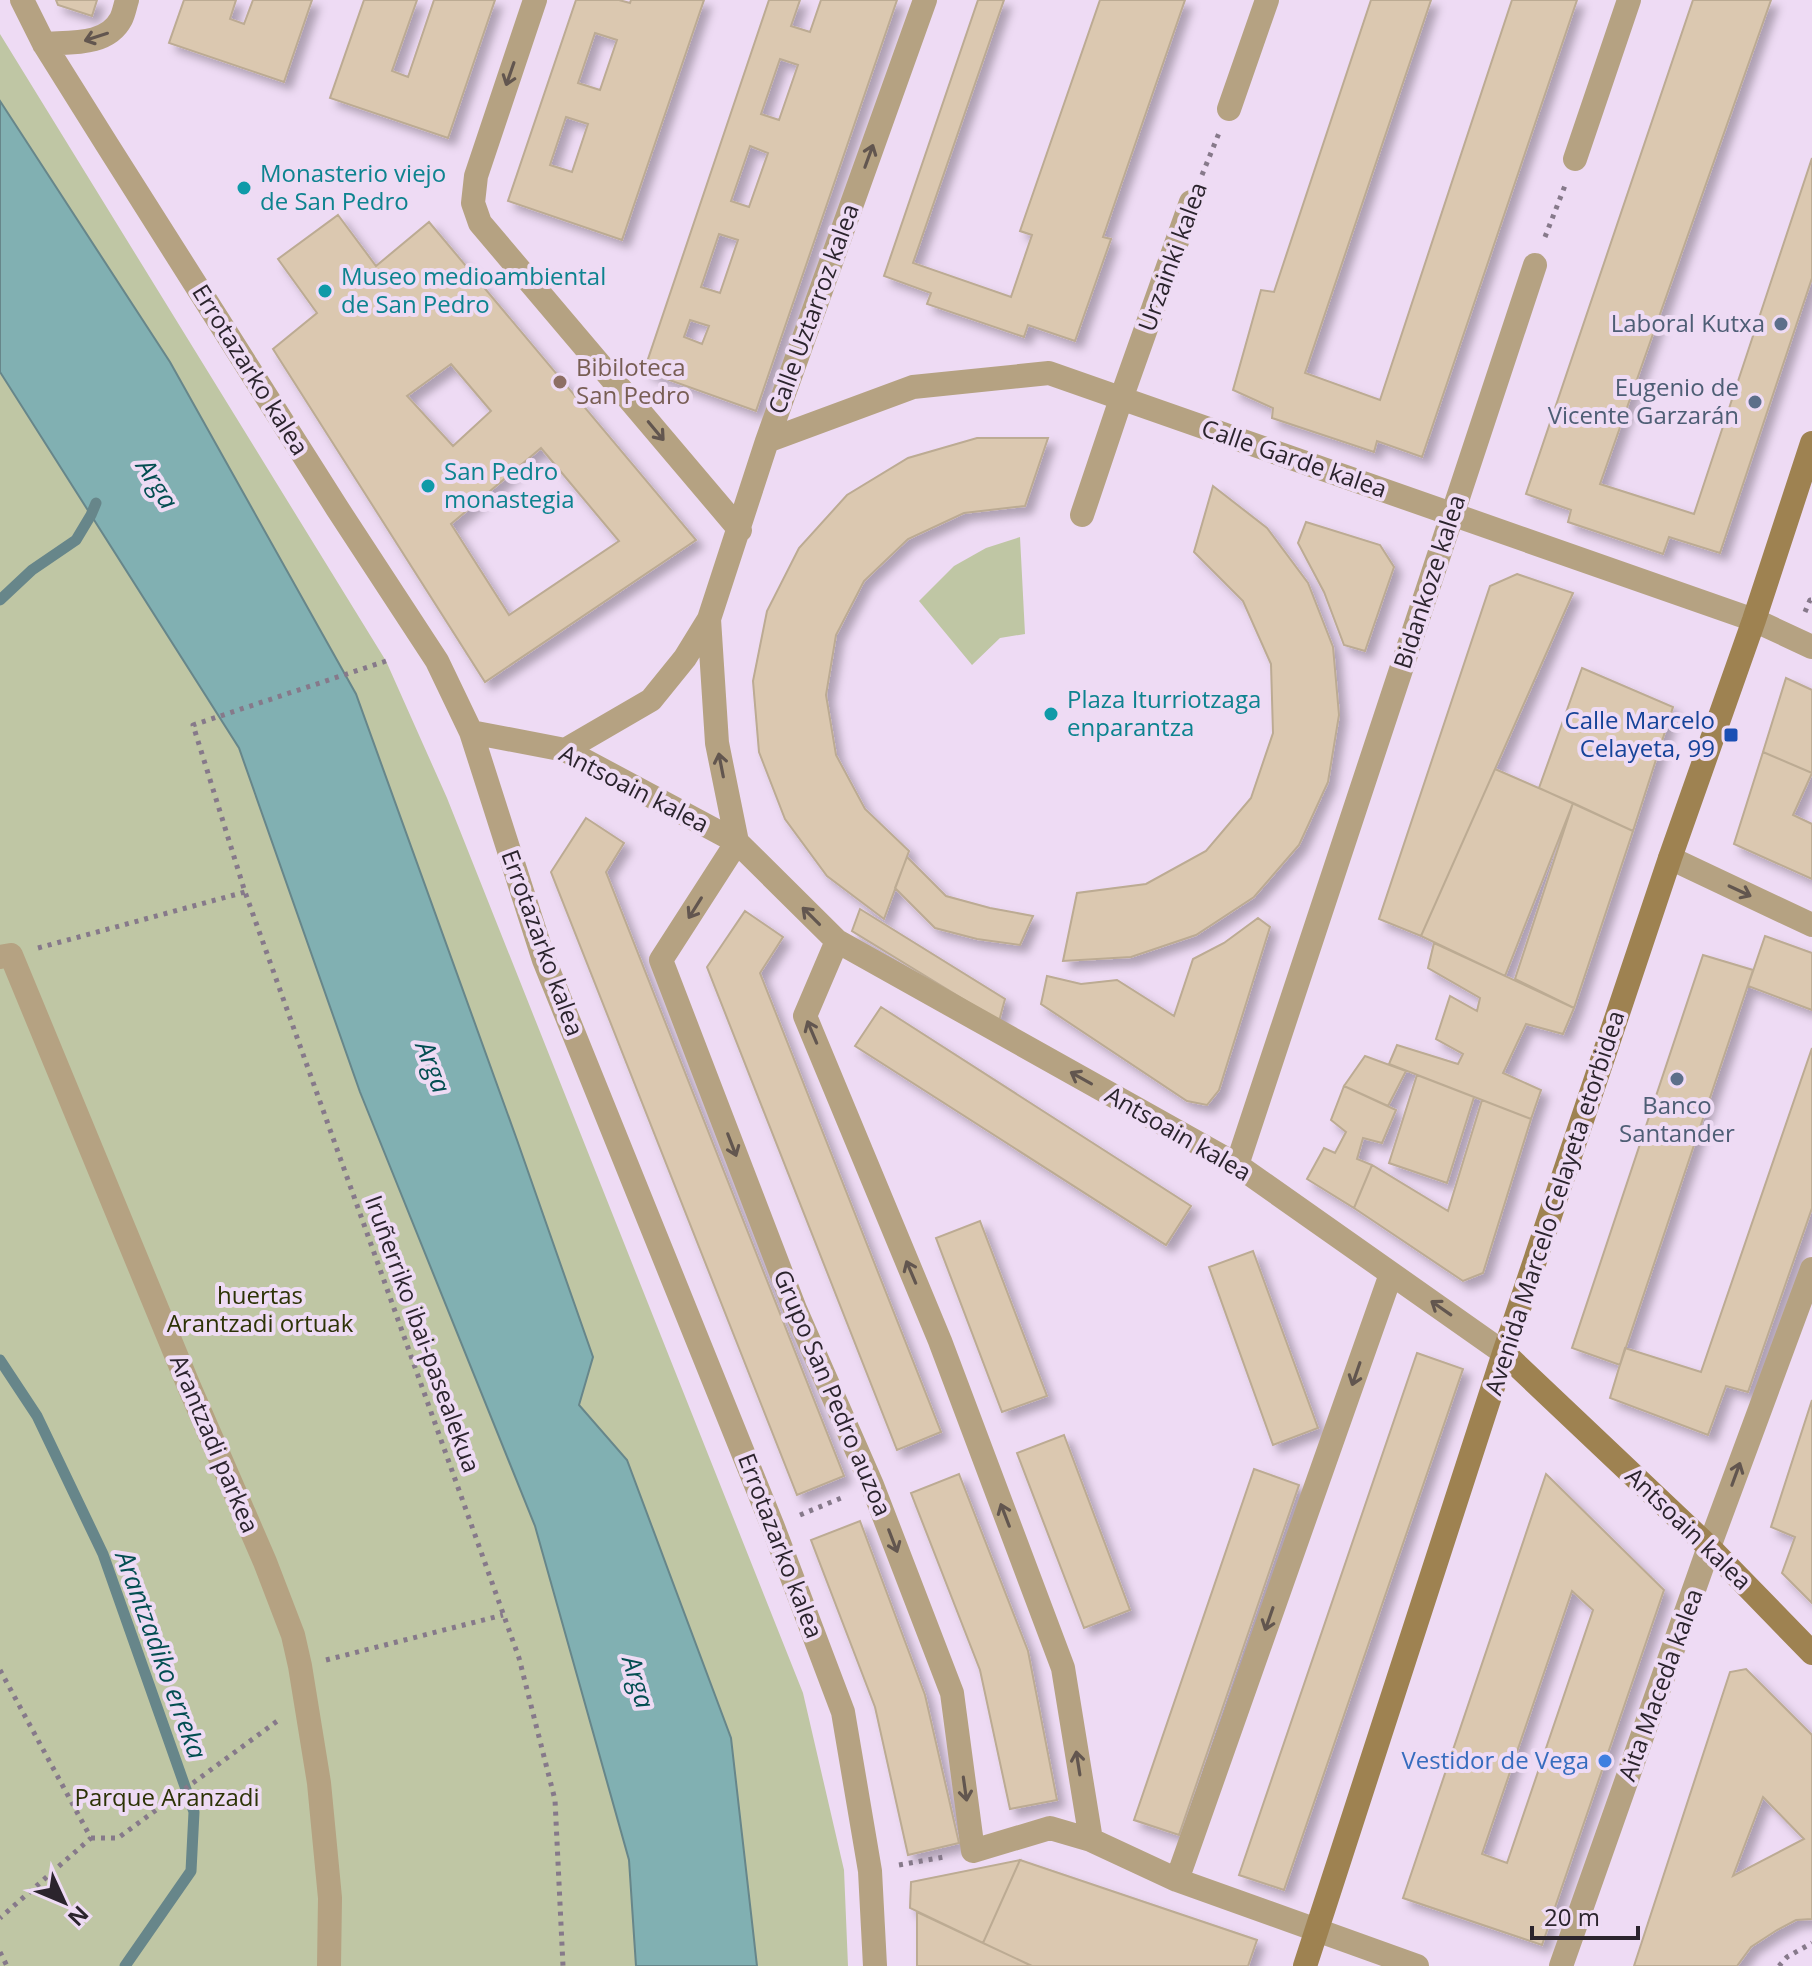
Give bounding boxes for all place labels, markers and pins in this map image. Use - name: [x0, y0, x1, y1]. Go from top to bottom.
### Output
- place label: Monasterio viejo de San Pedro: [260, 156, 446, 217]
- marker: Monasterio viejo de San Pedro: [235, 179, 253, 197]
- place label: Museo medioambiental de San Pedro: [341, 259, 606, 320]
- marker: Museo medioambiental de San Pedro: [316, 282, 334, 300]
- place label: Laboral Kutxa: [1611, 306, 1765, 339]
- marker: Laboral Kutxa: [1772, 315, 1790, 333]
- place label: Bibiloteca San Pedro: [576, 350, 690, 411]
- place label: Eugenio de Vicente Garzarán: [1548, 370, 1739, 431]
- marker: Bibiloteca San Pedro: [551, 373, 569, 391]
- marker: Eugenio de Vicente Garzarán: [1746, 393, 1764, 411]
- place label: San Pedro monastegia: [444, 454, 575, 515]
- marker: San Pedro monastegia: [419, 477, 437, 495]
- place label: Plaza Iturriotzaga enparantza: [1067, 682, 1261, 743]
- place label: Calle Marcelo Celayeta, 99: [1565, 703, 1715, 764]
- marker: Plaza Iturriotzaga enparantza: [1042, 705, 1060, 723]
- marker: Calle Marcelo Celayeta, 99: [1722, 726, 1740, 744]
- marker: Banco Santander: [1668, 1070, 1686, 1088]
- place label: Banco Santander: [1619, 1088, 1735, 1149]
- place label: Vestidor de Vega: [1401, 1743, 1589, 1776]
- marker: Vestidor de Vega: [1596, 1752, 1614, 1770]

